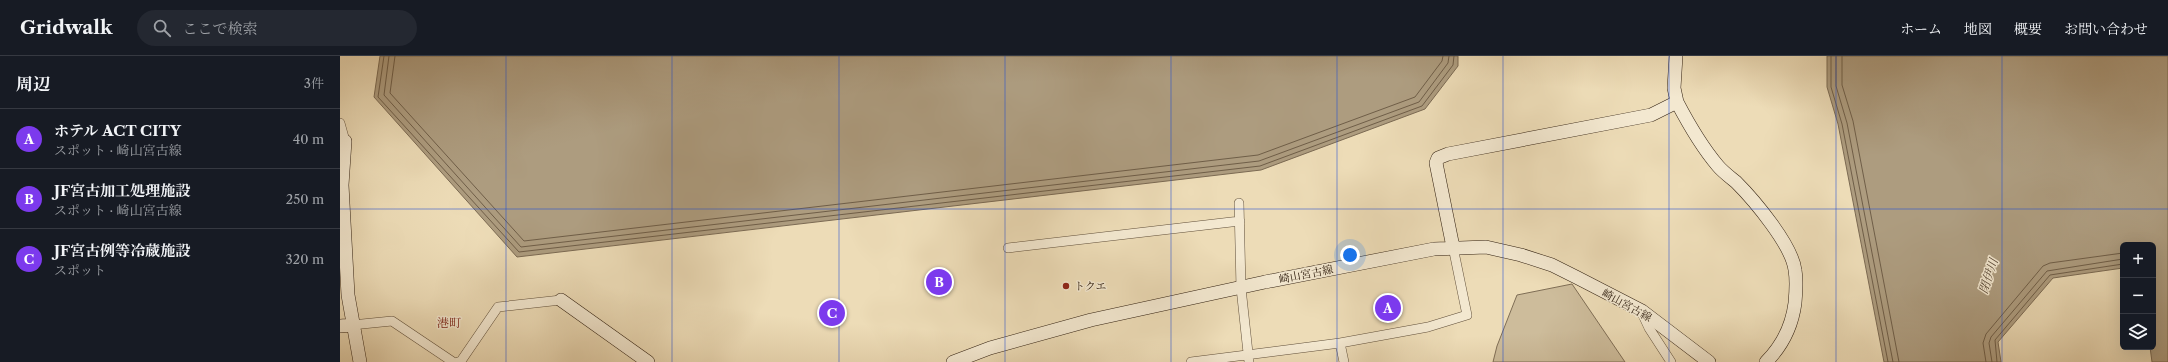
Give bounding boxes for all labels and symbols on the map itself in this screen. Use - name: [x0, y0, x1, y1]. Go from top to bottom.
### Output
- your location: [1340, 245, 1360, 265]
- water label: 閉伊川: [1975, 255, 2001, 295]
- street label: 崎山宮古線: [1278, 262, 1334, 286]
- pin: B: [926, 267, 952, 297]
- place label: トクエ: [1074, 279, 1107, 293]
- marker: トクエ: [1061, 281, 1071, 291]
- street label: 崎山宮古線: [1600, 286, 1654, 324]
- pin: A: [1375, 293, 1401, 323]
- pin: C: [819, 298, 845, 328]
- district label: 港町: [437, 315, 461, 330]

